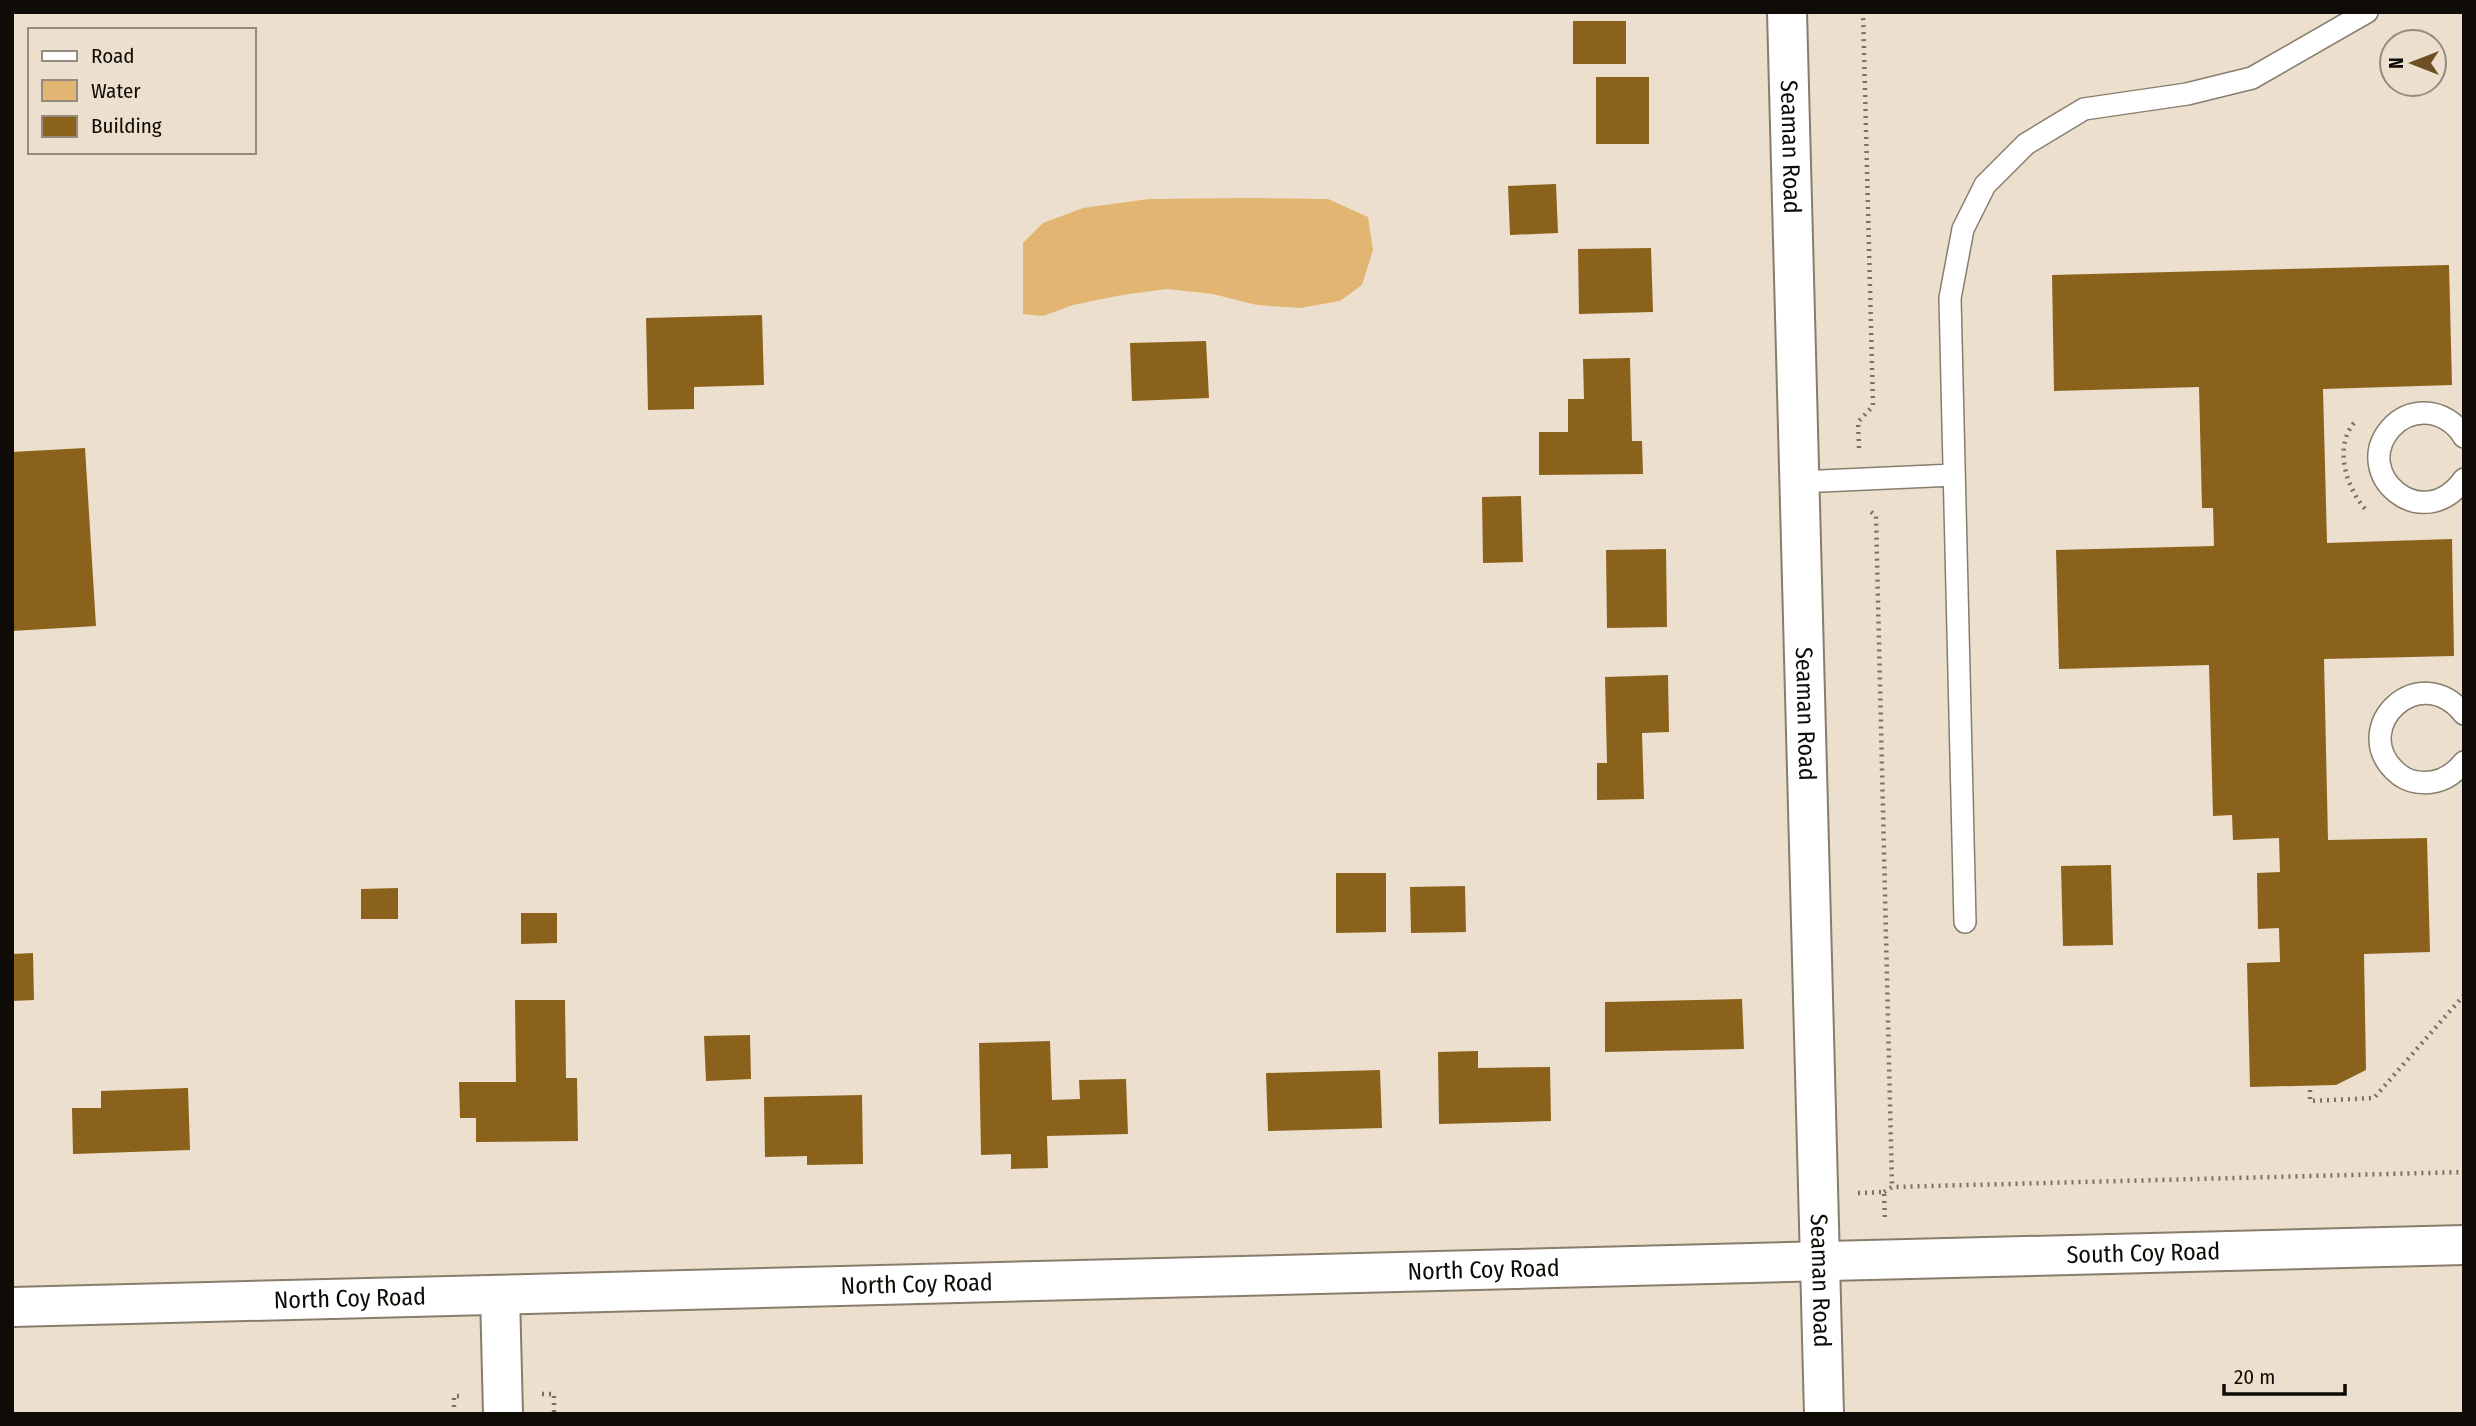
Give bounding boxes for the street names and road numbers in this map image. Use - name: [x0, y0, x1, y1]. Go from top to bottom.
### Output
- street label: Seaman Road: [1775, 80, 1806, 214]
- street label: Seaman Road: [1790, 647, 1821, 781]
- street label: Seaman Road: [1805, 1213, 1836, 1348]
- street label: South Coy Road: [2066, 1237, 2220, 1269]
- street label: North Coy Road: [1407, 1254, 1560, 1286]
- street label: North Coy Road: [840, 1268, 993, 1300]
- street label: North Coy Road: [273, 1283, 426, 1314]

